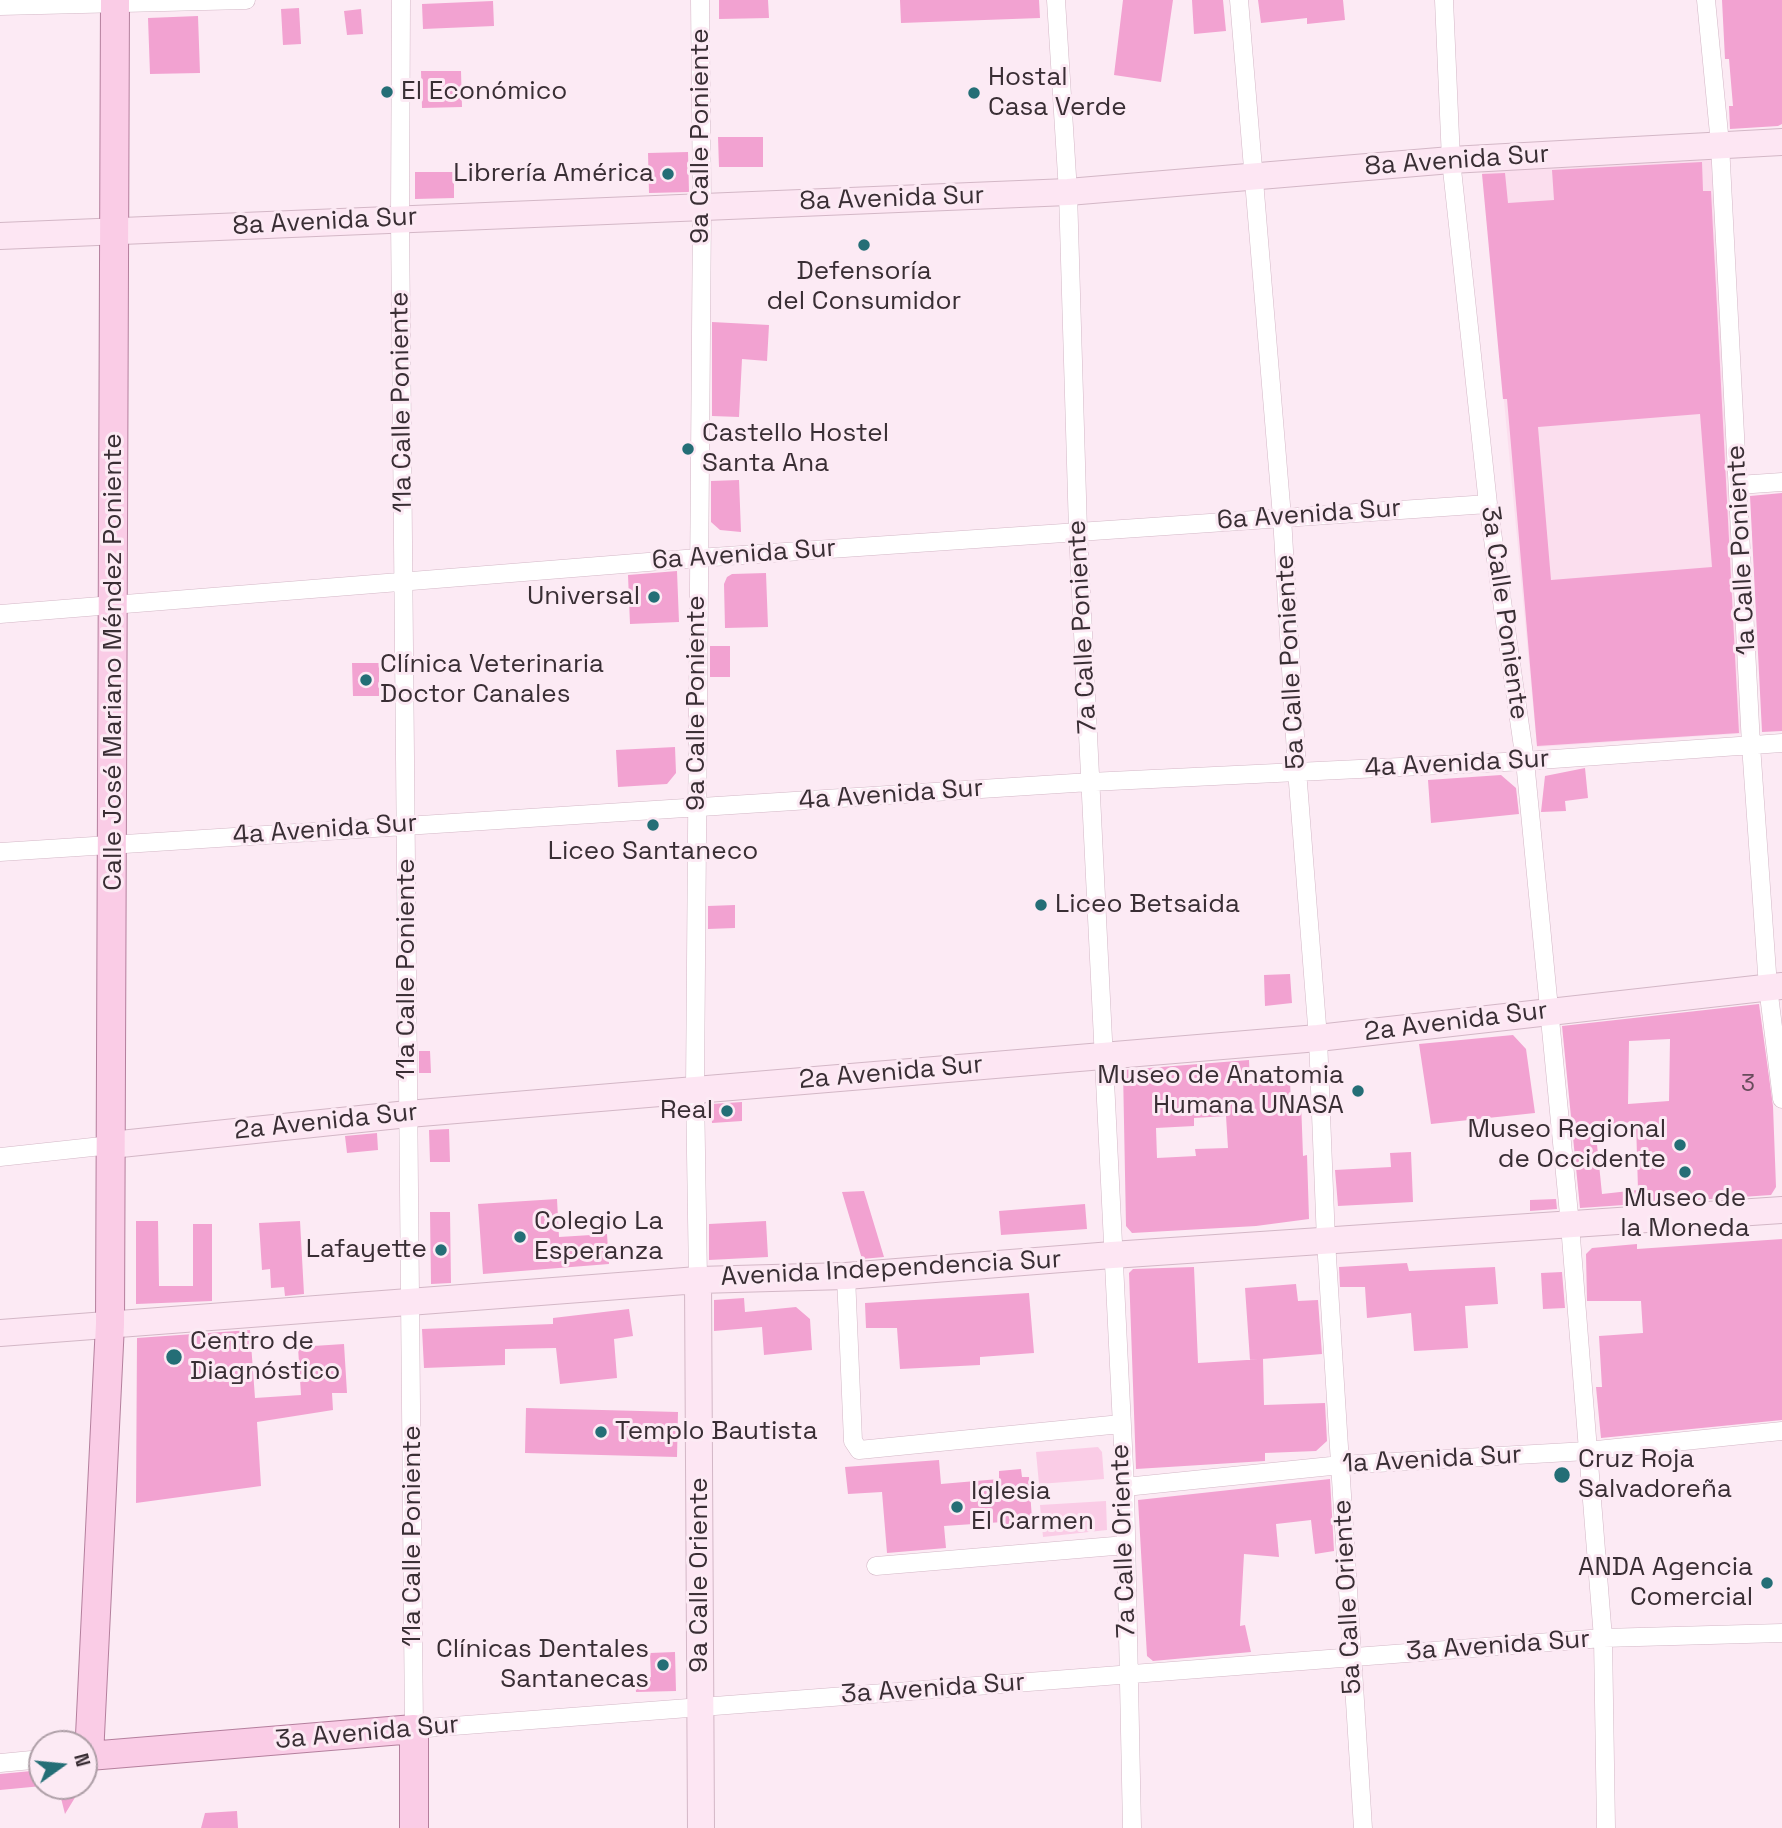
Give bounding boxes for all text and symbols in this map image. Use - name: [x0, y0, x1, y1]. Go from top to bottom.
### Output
- street label: 9a Calle Poniente: [685, 28, 717, 244]
- place label: Hostal Casa Verde: [988, 62, 1127, 124]
- place label: El Económico: [401, 76, 567, 108]
- marker: El Económico: [379, 84, 395, 100]
- marker: Hostal Casa Verde: [966, 85, 982, 101]
- street label: 8a Avenida Sur: [1364, 139, 1550, 183]
- place label: Librería América: [453, 158, 654, 190]
- marker: Librería América: [660, 166, 676, 182]
- street label: 8a Avenida Sur: [799, 180, 985, 218]
- street label: 8a Avenida Sur: [232, 202, 418, 242]
- marker: Defensoría del Consumidor: [856, 237, 872, 253]
- place label: Defensoría del Consumidor: [767, 256, 961, 318]
- street label: 11a Calle Poniente: [384, 291, 420, 513]
- place label: Castello Hostel Santa Ana: [702, 418, 889, 480]
- street label: Calle José Mariano Méndez Poniente: [98, 433, 130, 891]
- marker: Castello Hostel Santa Ana: [680, 441, 696, 457]
- street label: 1a Calle Poniente: [1721, 444, 1763, 656]
- street label: 6a Avenida Sur: [1216, 493, 1402, 537]
- street label: 3a Calle Poniente: [1474, 504, 1534, 722]
- street label: 7a Calle Poniente: [1062, 519, 1104, 735]
- street label: 6a Avenida Sur: [651, 533, 837, 577]
- street label: 5a Calle Poniente: [1270, 554, 1312, 770]
- place label: Universal: [527, 581, 640, 613]
- marker: Universal: [646, 589, 662, 605]
- street label: 9a Calle Poniente: [681, 595, 713, 811]
- place label: Clínica Veterinaria Doctor Canales: [380, 649, 604, 710]
- marker: Clínica Veterinaria Doctor Canales: [358, 672, 374, 688]
- street label: 4a Avenida Sur: [1364, 744, 1550, 784]
- street label: 4a Avenida Sur: [798, 773, 984, 817]
- street label: 4a Avenida Sur: [232, 808, 418, 852]
- marker: Liceo Santaneco: [645, 817, 661, 833]
- place label: Liceo Santaneco: [548, 836, 758, 868]
- street label: 11a Calle Poniente: [391, 858, 423, 1080]
- place label: Liceo Betsaida: [1055, 889, 1240, 921]
- marker: Liceo Betsaida: [1033, 897, 1049, 913]
- street label: 2a Avenida Sur: [1363, 995, 1549, 1049]
- street label: 2a Avenida Sur: [798, 1049, 984, 1097]
- place label: Museo de Anatomia Humana UNASA: [1097, 1060, 1344, 1122]
- house number: 3: [1741, 1071, 1755, 1099]
- marker: Museo de Anatomia Humana UNASA: [1350, 1083, 1366, 1099]
- place label: Real: [660, 1095, 713, 1127]
- street label: 2a Avenida Sur: [233, 1097, 419, 1147]
- marker: Real: [719, 1103, 735, 1119]
- place label: Museo Regional de Occidente: [1468, 1114, 1666, 1176]
- marker: Museo Regional de Occidente: [1672, 1137, 1688, 1153]
- marker: Museo de la Moneda: [1677, 1164, 1693, 1180]
- place label: Museo de la Moneda: [1620, 1183, 1750, 1244]
- place label: Colegio La Esperanza: [534, 1206, 663, 1268]
- marker: Colegio La Esperanza: [512, 1229, 528, 1245]
- place label: Lafayette: [306, 1234, 427, 1266]
- marker: Lafayette: [433, 1242, 449, 1258]
- street label: Avenida Independencia Sur: [720, 1244, 1062, 1294]
- place label: Centro de Diagnóstico: [190, 1326, 340, 1388]
- marker: Centro de Diagnóstico: [164, 1347, 184, 1367]
- place label: Templo Bautista: [615, 1416, 818, 1448]
- marker: Templo Bautista: [593, 1424, 609, 1440]
- street label: 11a Calle Poniente: [397, 1425, 429, 1647]
- street label: 1a Avenida Sur: [1341, 1440, 1523, 1480]
- street label: 7a Calle Oriente: [1105, 1443, 1143, 1639]
- place label: Cruz Roja Salvadoreña: [1578, 1444, 1732, 1506]
- marker: Cruz Roja Salvadoreña: [1552, 1465, 1572, 1485]
- place label: Iglesia El Carmen: [971, 1476, 1094, 1538]
- street label: 9a Calle Oriente: [684, 1477, 716, 1673]
- marker: Iglesia El Carmen: [949, 1499, 965, 1515]
- street label: 5a Calle Oriente: [1327, 1499, 1369, 1695]
- place label: ANDA Agencia Comercial: [1578, 1552, 1753, 1614]
- marker: ANDA Agencia Comercial: [1759, 1575, 1775, 1591]
- street label: 3a Avenida Sur: [1405, 1624, 1591, 1668]
- place label: Clínicas Dentales Santanecas: [436, 1634, 649, 1696]
- marker: Clínicas Dentales Santanecas: [655, 1657, 671, 1673]
- street label: 3a Avenida Sur: [840, 1667, 1026, 1711]
- street label: 3a Avenida Sur: [274, 1709, 460, 1757]
- north arrow: [28, 1730, 98, 1800]
- text: N: [68, 1751, 96, 1769]

